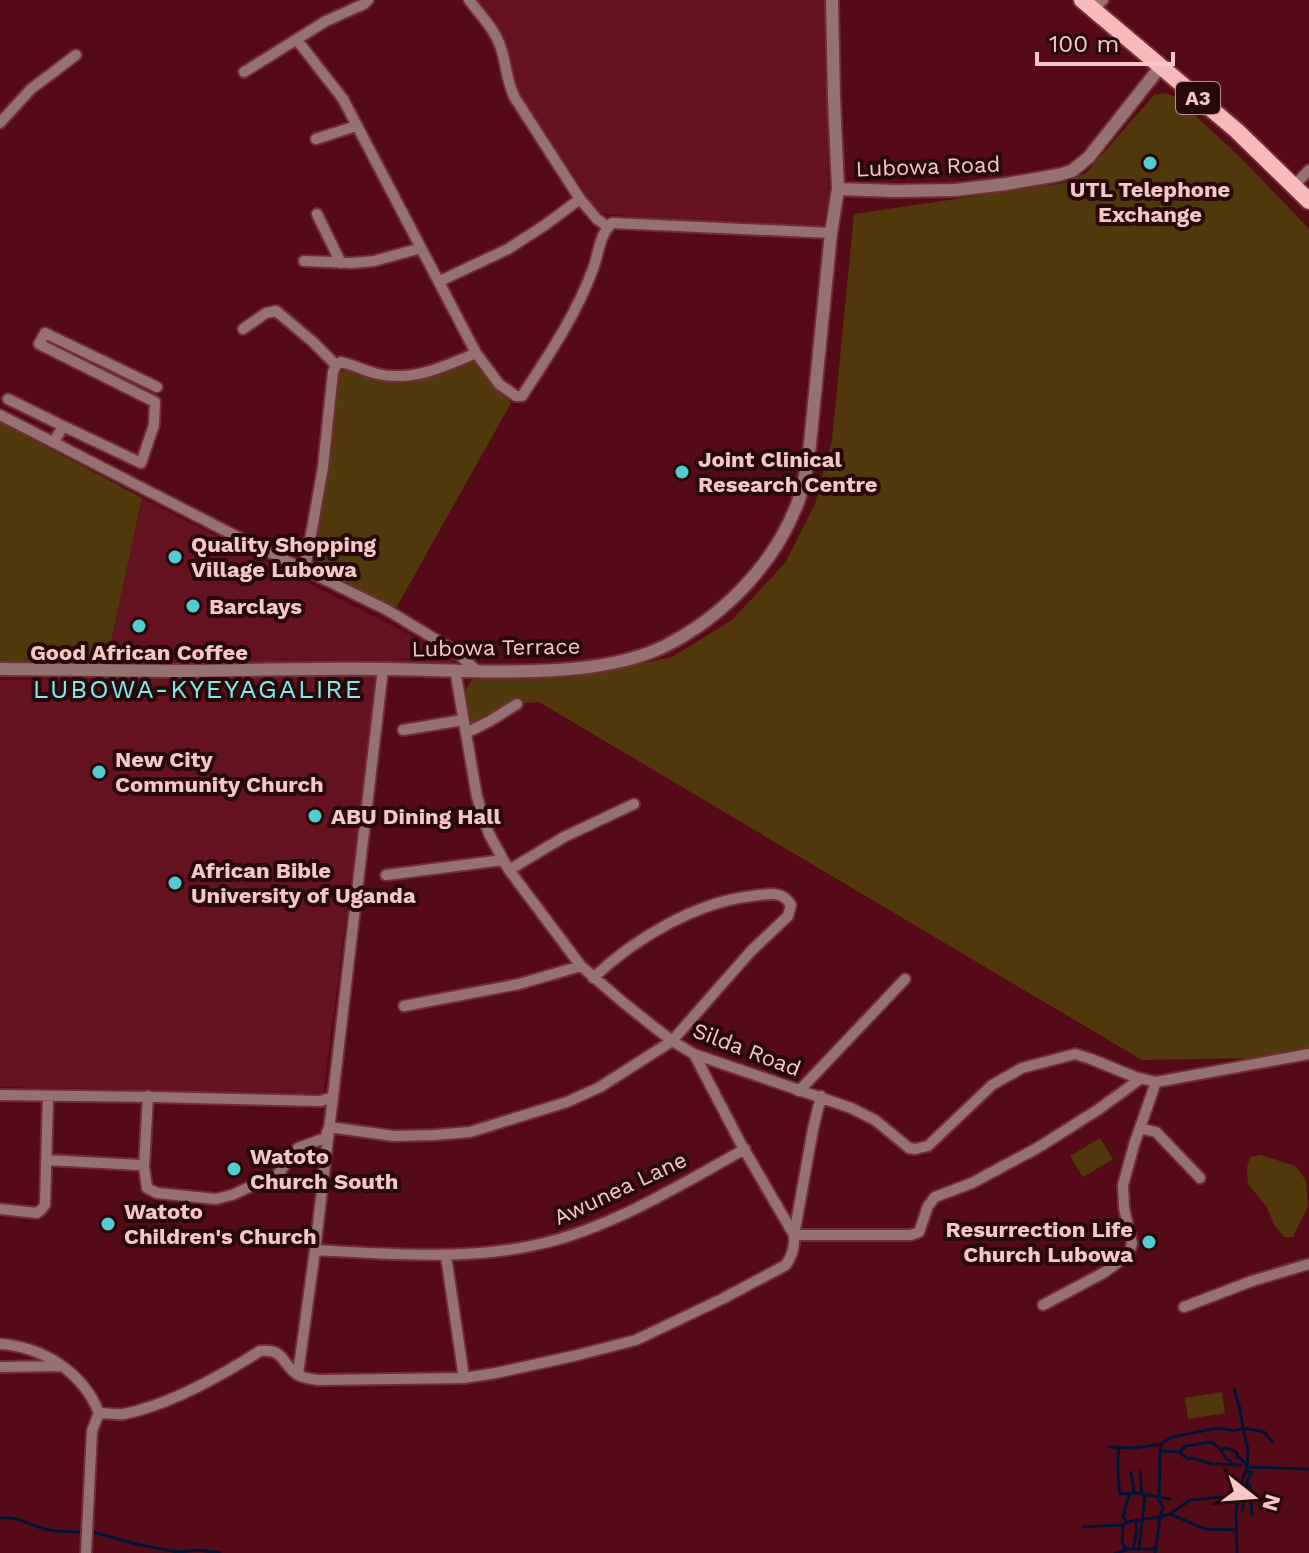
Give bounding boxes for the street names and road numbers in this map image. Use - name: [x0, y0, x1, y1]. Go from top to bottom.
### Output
- road number: A3: [1176, 82, 1220, 114]
- street label: Lubowa Road: [855, 151, 1001, 182]
- street label: Lubowa Terrace: [411, 634, 581, 661]
- street label: Silda Road: [689, 1017, 804, 1081]
- street label: Awunea Lane: [550, 1147, 691, 1230]

